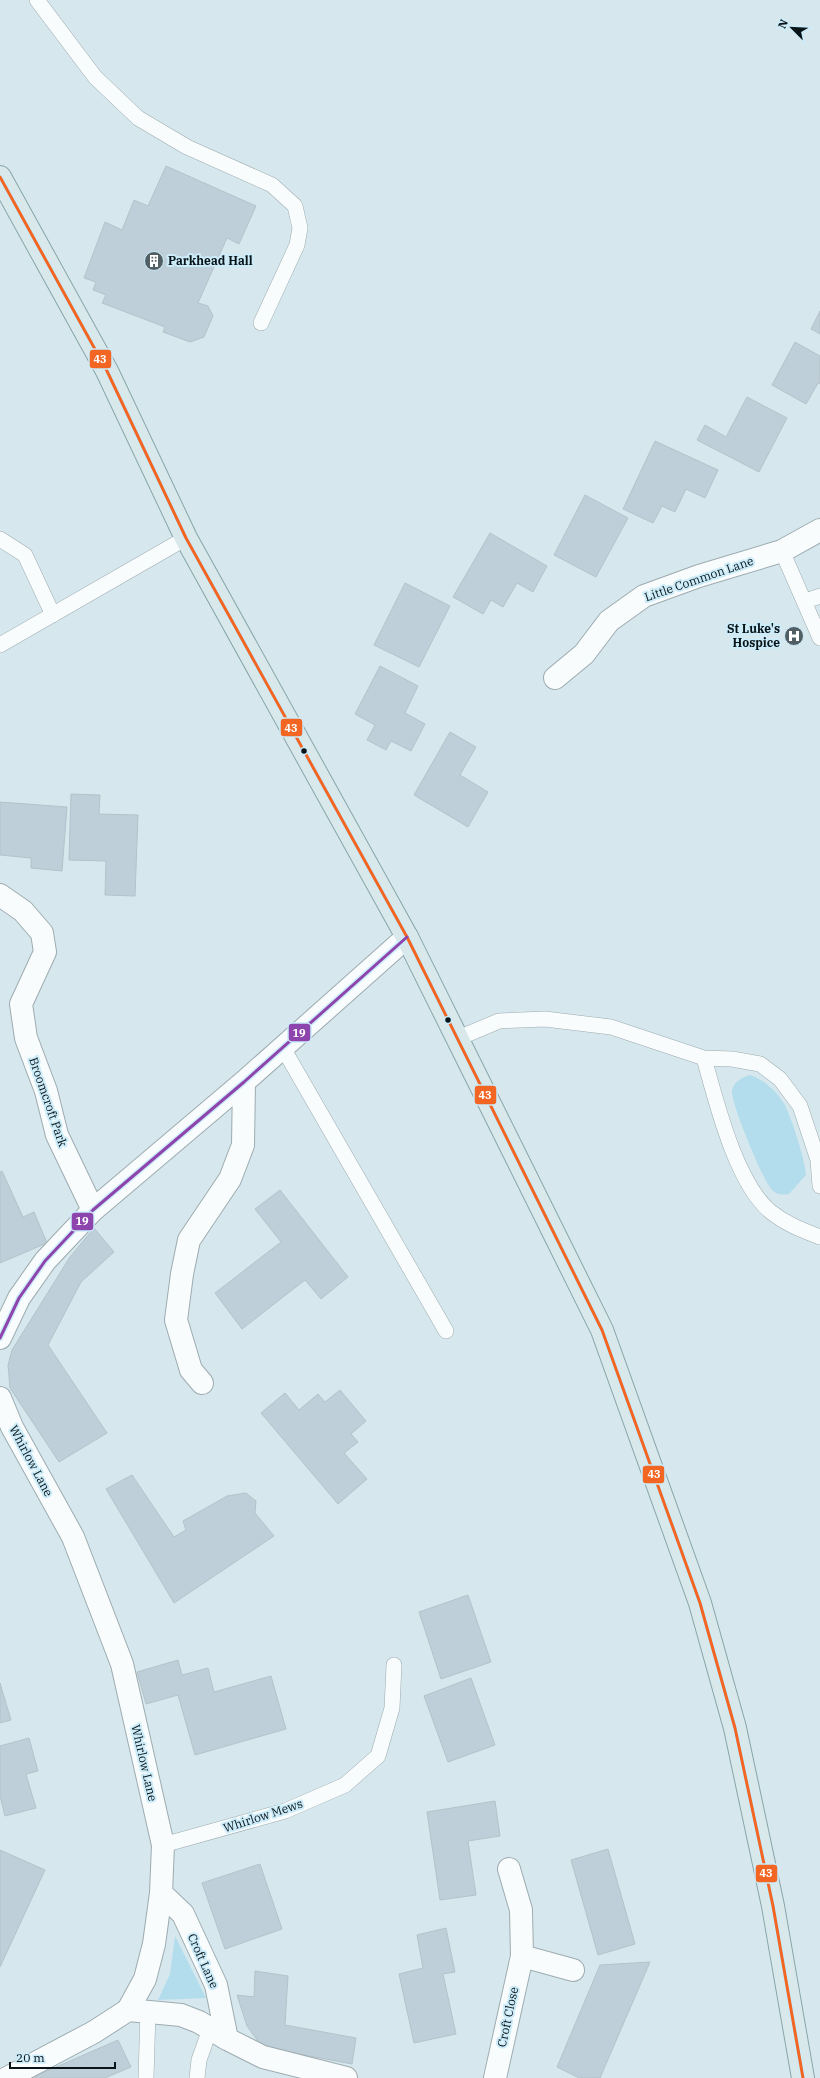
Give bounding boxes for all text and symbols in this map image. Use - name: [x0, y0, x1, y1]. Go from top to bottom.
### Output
- north arrow: [772, 8, 812, 48]
- text: N: [775, 17, 791, 31]
- building icon: Parkhead Hall: [143, 250, 165, 272]
- place label: Parkhead Hall: [168, 253, 253, 268]
- line badge: 43: [89, 349, 112, 369]
- text: 43: [93, 352, 107, 366]
- street label: Little Common Lane: [642, 553, 755, 604]
- place label: St Luke's Hospice: [727, 621, 780, 650]
- hospital icon: St Luke's Hospice: [783, 625, 805, 647]
- line badge: 43: [280, 718, 303, 737]
- text: 43: [284, 721, 298, 735]
- unlabelled marker: [299, 746, 309, 756]
- unlabelled marker: [443, 1015, 453, 1025]
- line badge: 19: [288, 1023, 311, 1042]
- text: 19: [292, 1026, 306, 1040]
- street label: Broomcroft Park: [26, 1055, 71, 1149]
- line badge: 43: [474, 1085, 497, 1105]
- text: 43: [478, 1088, 492, 1102]
- line badge: 19: [71, 1212, 94, 1231]
- text: 19: [75, 1214, 89, 1228]
- street label: Whirlow Lane: [6, 1423, 56, 1499]
- line badge: 43: [642, 1465, 665, 1484]
- text: 43: [647, 1467, 661, 1481]
- street label: Whirlow Lane: [128, 1723, 161, 1803]
- street label: Whirlow Mews: [221, 1796, 305, 1835]
- line badge: 43: [755, 1864, 778, 1883]
- text: 43: [759, 1866, 773, 1880]
- street label: Croft Lane: [185, 1931, 222, 1991]
- street label: Croft Close: [494, 1985, 521, 2048]
- scale bar: [10, 2044, 115, 2070]
- text: 20 m: [16, 2050, 45, 2065]

